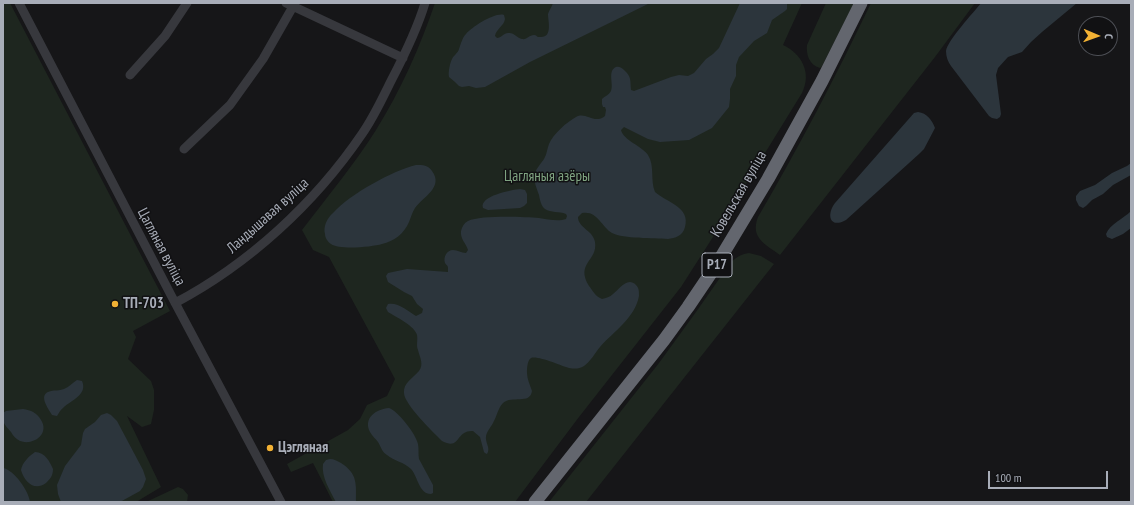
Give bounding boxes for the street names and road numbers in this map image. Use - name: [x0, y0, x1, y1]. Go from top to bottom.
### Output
- street label: Ковельская вуліца: [707, 148, 771, 240]
- street label: Ландышавая вуліца: [223, 174, 313, 258]
- street label: Цагляная вуліца: [133, 205, 189, 289]
- road number: Р17: [702, 253, 732, 277]

